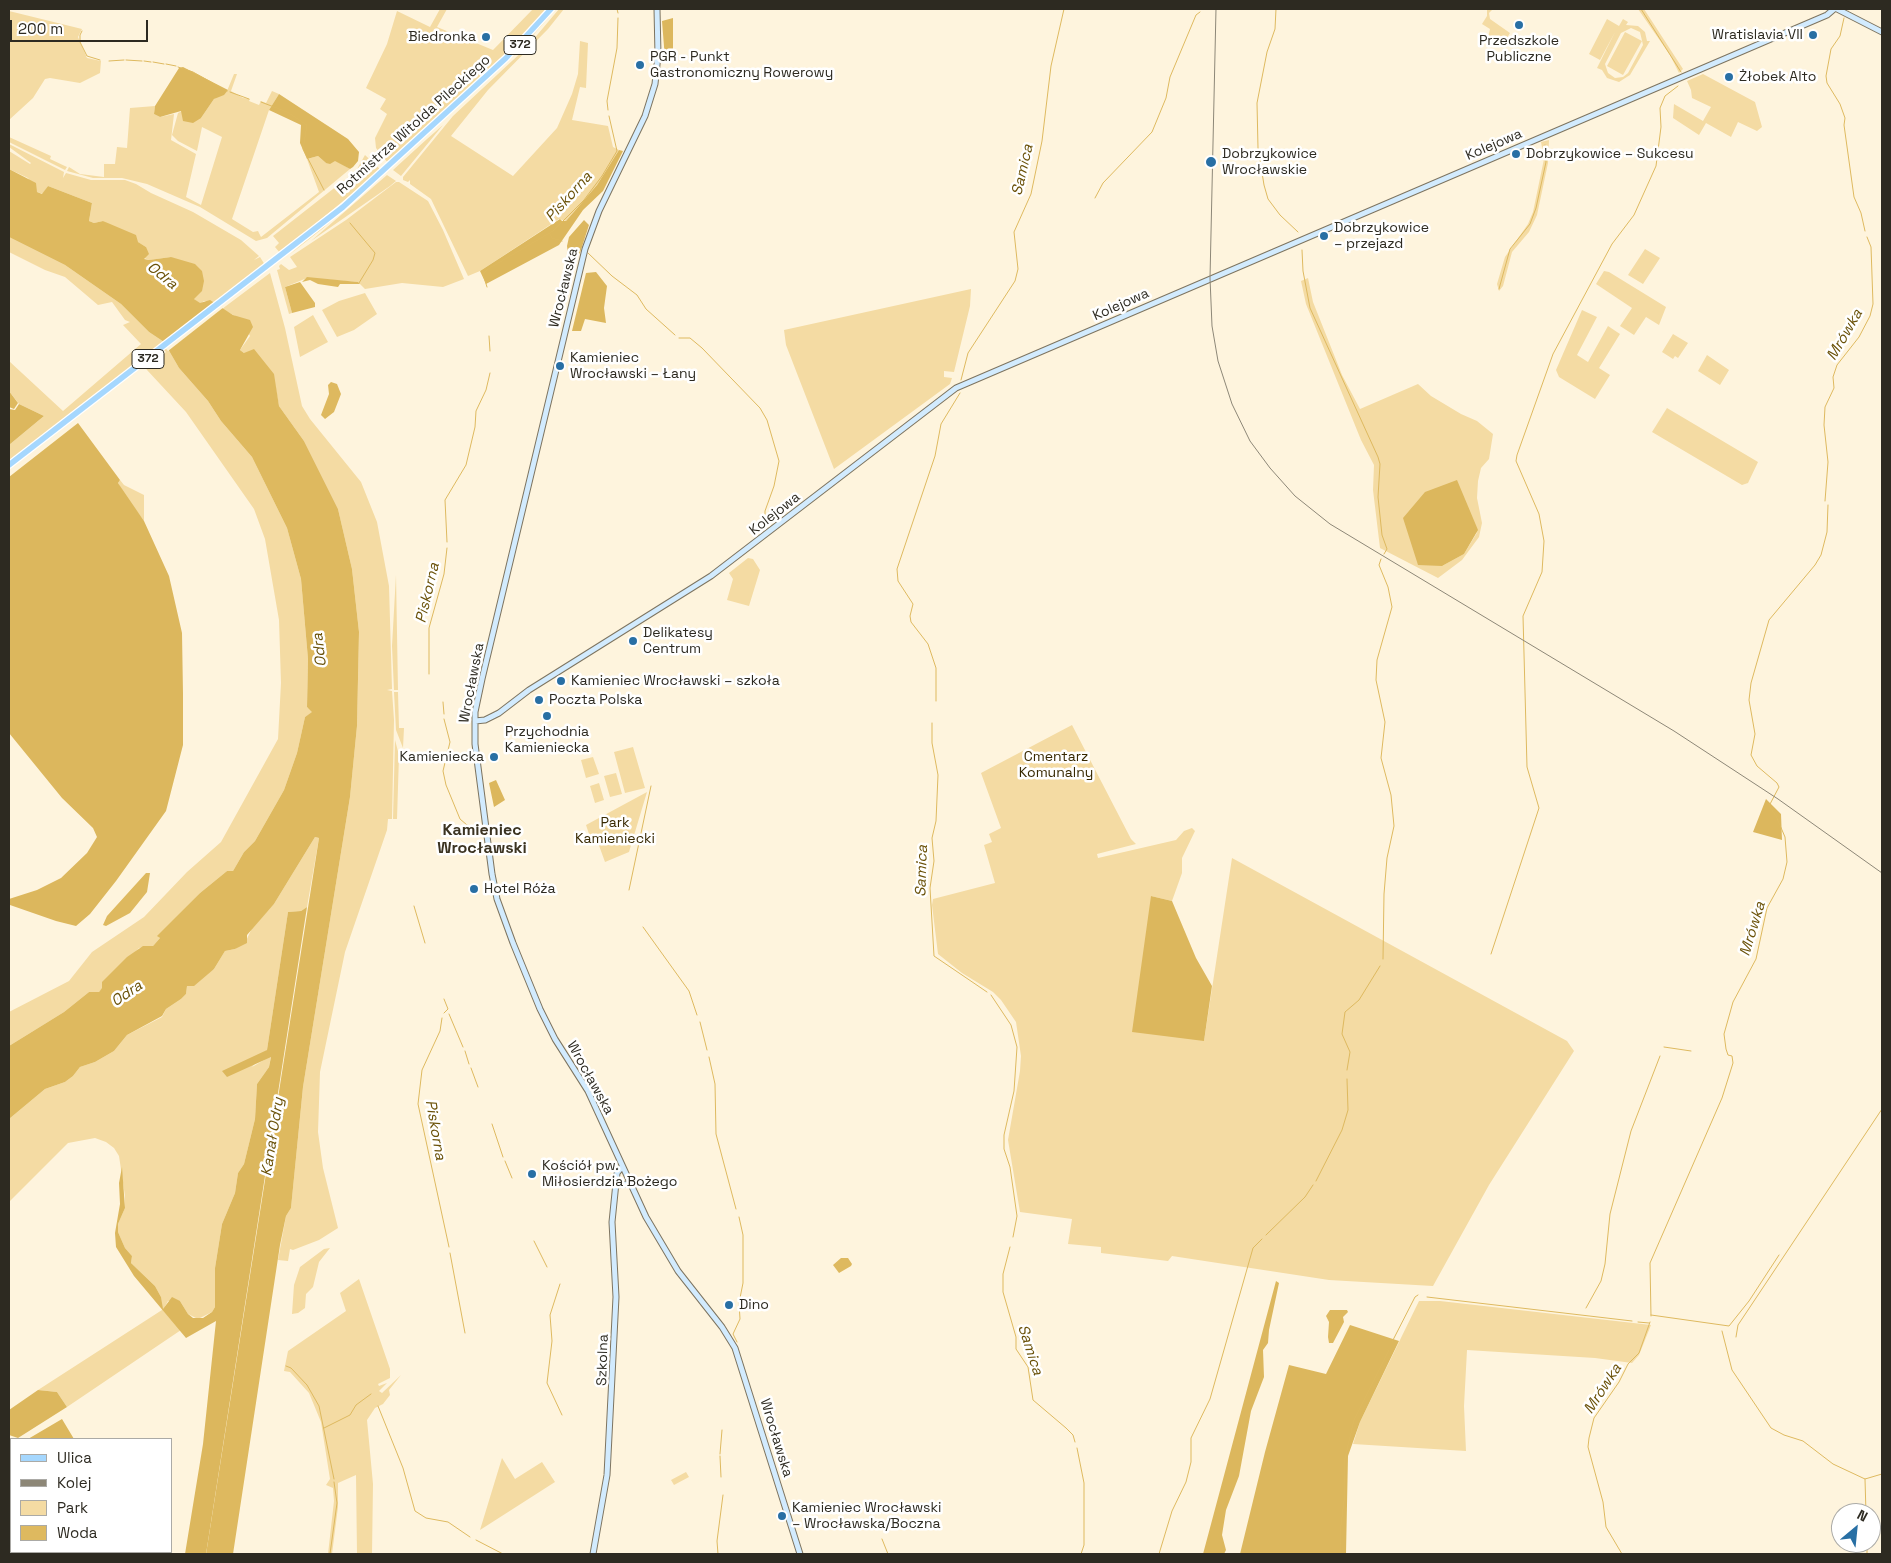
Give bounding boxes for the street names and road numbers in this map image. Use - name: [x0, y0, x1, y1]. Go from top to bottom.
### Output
- road number: 372: [504, 36, 536, 54]
- street label: Rotmistrza Witolda Pileckiego: [334, 52, 494, 198]
- street label: Kolejowa: [1463, 126, 1525, 164]
- street label: Wrocławska: [546, 247, 582, 329]
- street label: Kolejowa: [1090, 285, 1152, 325]
- road number: 372: [132, 349, 164, 368]
- street label: Kolejowa: [746, 489, 804, 539]
- street label: Wrocławska: [456, 642, 488, 724]
- street label: Wrocławska: [563, 1038, 617, 1118]
- street label: Szkolna: [594, 1334, 612, 1386]
- street label: Wrocławska: [756, 1397, 796, 1479]

